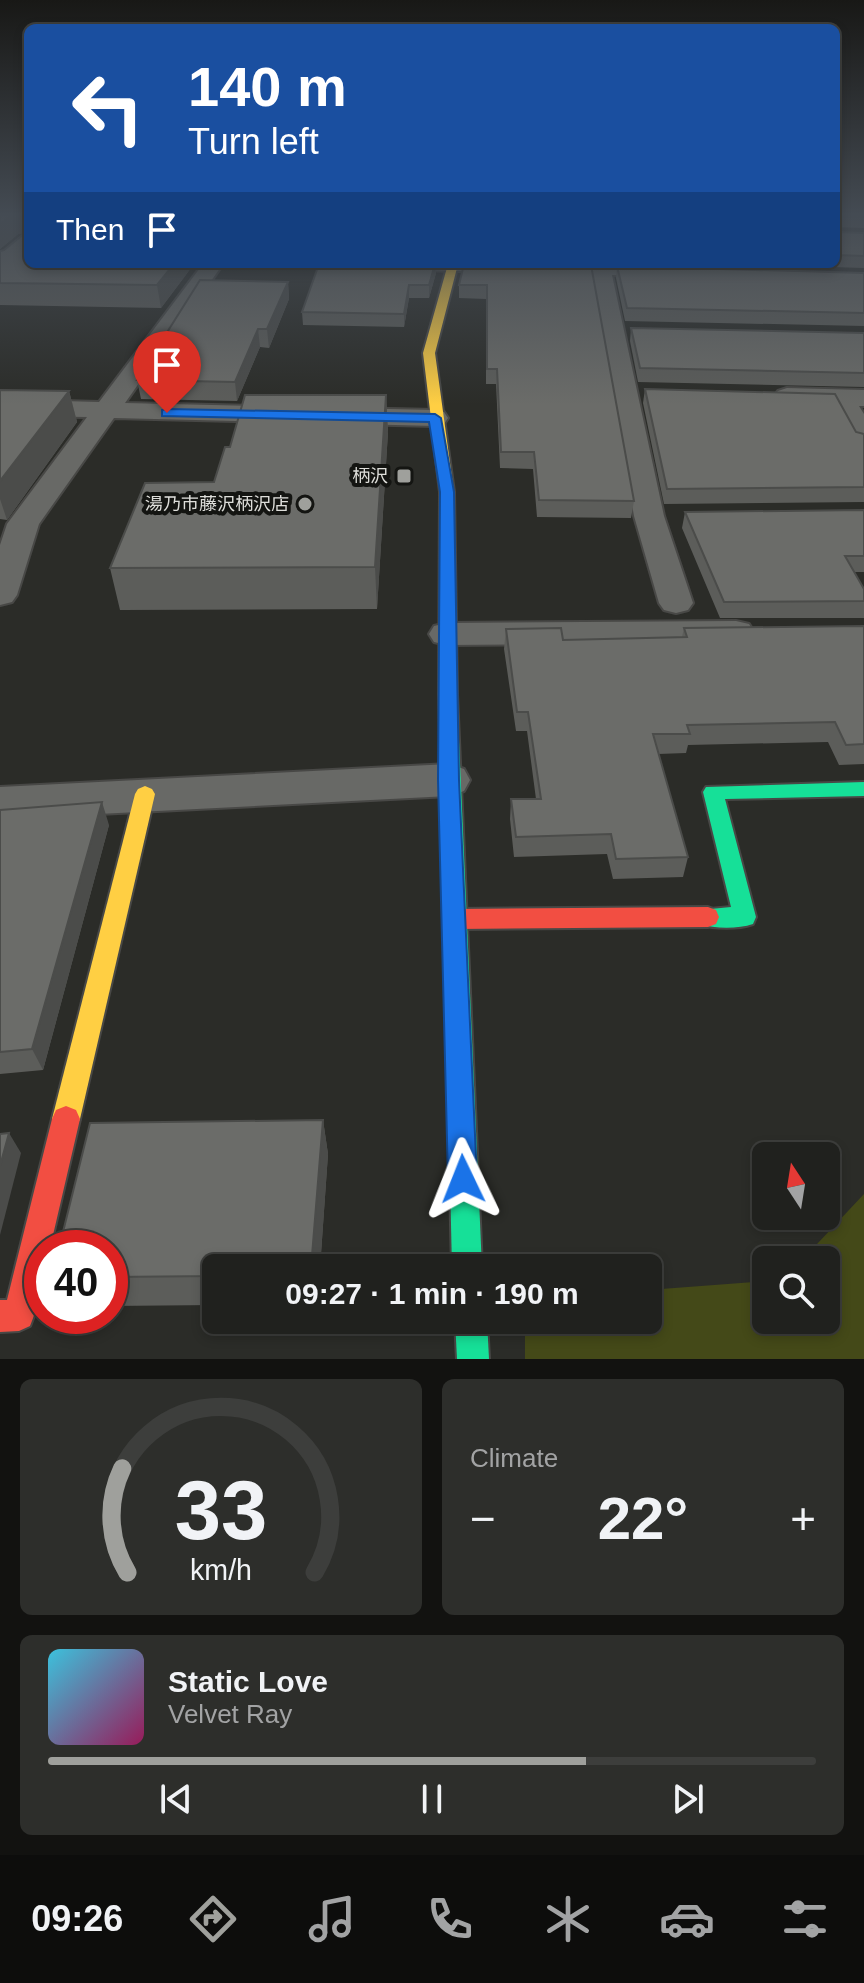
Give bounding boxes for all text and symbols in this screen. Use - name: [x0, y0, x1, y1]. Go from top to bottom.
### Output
- text: 140 m: [188, 55, 347, 118]
- icon: left: [56, 56, 160, 160]
- text: Turn left: [188, 121, 319, 162]
- icon: arrive: [140, 208, 184, 252]
- text: Then: [56, 213, 124, 246]
- pin: [133, 331, 201, 413]
- icon: arrive: [145, 343, 189, 387]
- place label: 柄沢: [352, 466, 388, 486]
- marker: 柄沢: [395, 467, 413, 485]
- place label: 湯乃市藤沢柄沢店: [145, 494, 289, 514]
- marker: 湯乃市藤沢柄沢店: [296, 495, 314, 513]
- position arrow: [421, 1137, 505, 1221]
- north arrow: [752, 1142, 840, 1230]
- map controls: [752, 1142, 840, 1334]
- speed limit sign: 40: [24, 1230, 128, 1334]
- button: search: [752, 1246, 840, 1334]
- text: 09:27 · 1 min · 190 m: [285, 1277, 579, 1310]
- text: Climate: [470, 1443, 558, 1473]
- text: 33: [175, 1464, 267, 1557]
- text: 22°: [598, 1485, 688, 1552]
- text: −: [470, 1494, 496, 1543]
- text: +: [790, 1494, 816, 1543]
- text: km/h: [190, 1554, 252, 1586]
- text: Static Love: [168, 1665, 328, 1698]
- text: Velvet Ray: [168, 1699, 292, 1729]
- icon: previous: [154, 1777, 198, 1821]
- icon: pause: [410, 1777, 454, 1821]
- icon: next: [666, 1777, 710, 1821]
- icon: directions: [185, 1891, 241, 1947]
- icon: music: [304, 1891, 360, 1947]
- icon: phone: [422, 1891, 478, 1947]
- icon: climate: [540, 1891, 596, 1947]
- icon: car: [659, 1891, 715, 1947]
- icon: filters: [777, 1891, 833, 1947]
- text: 09:26: [31, 1898, 123, 1939]

